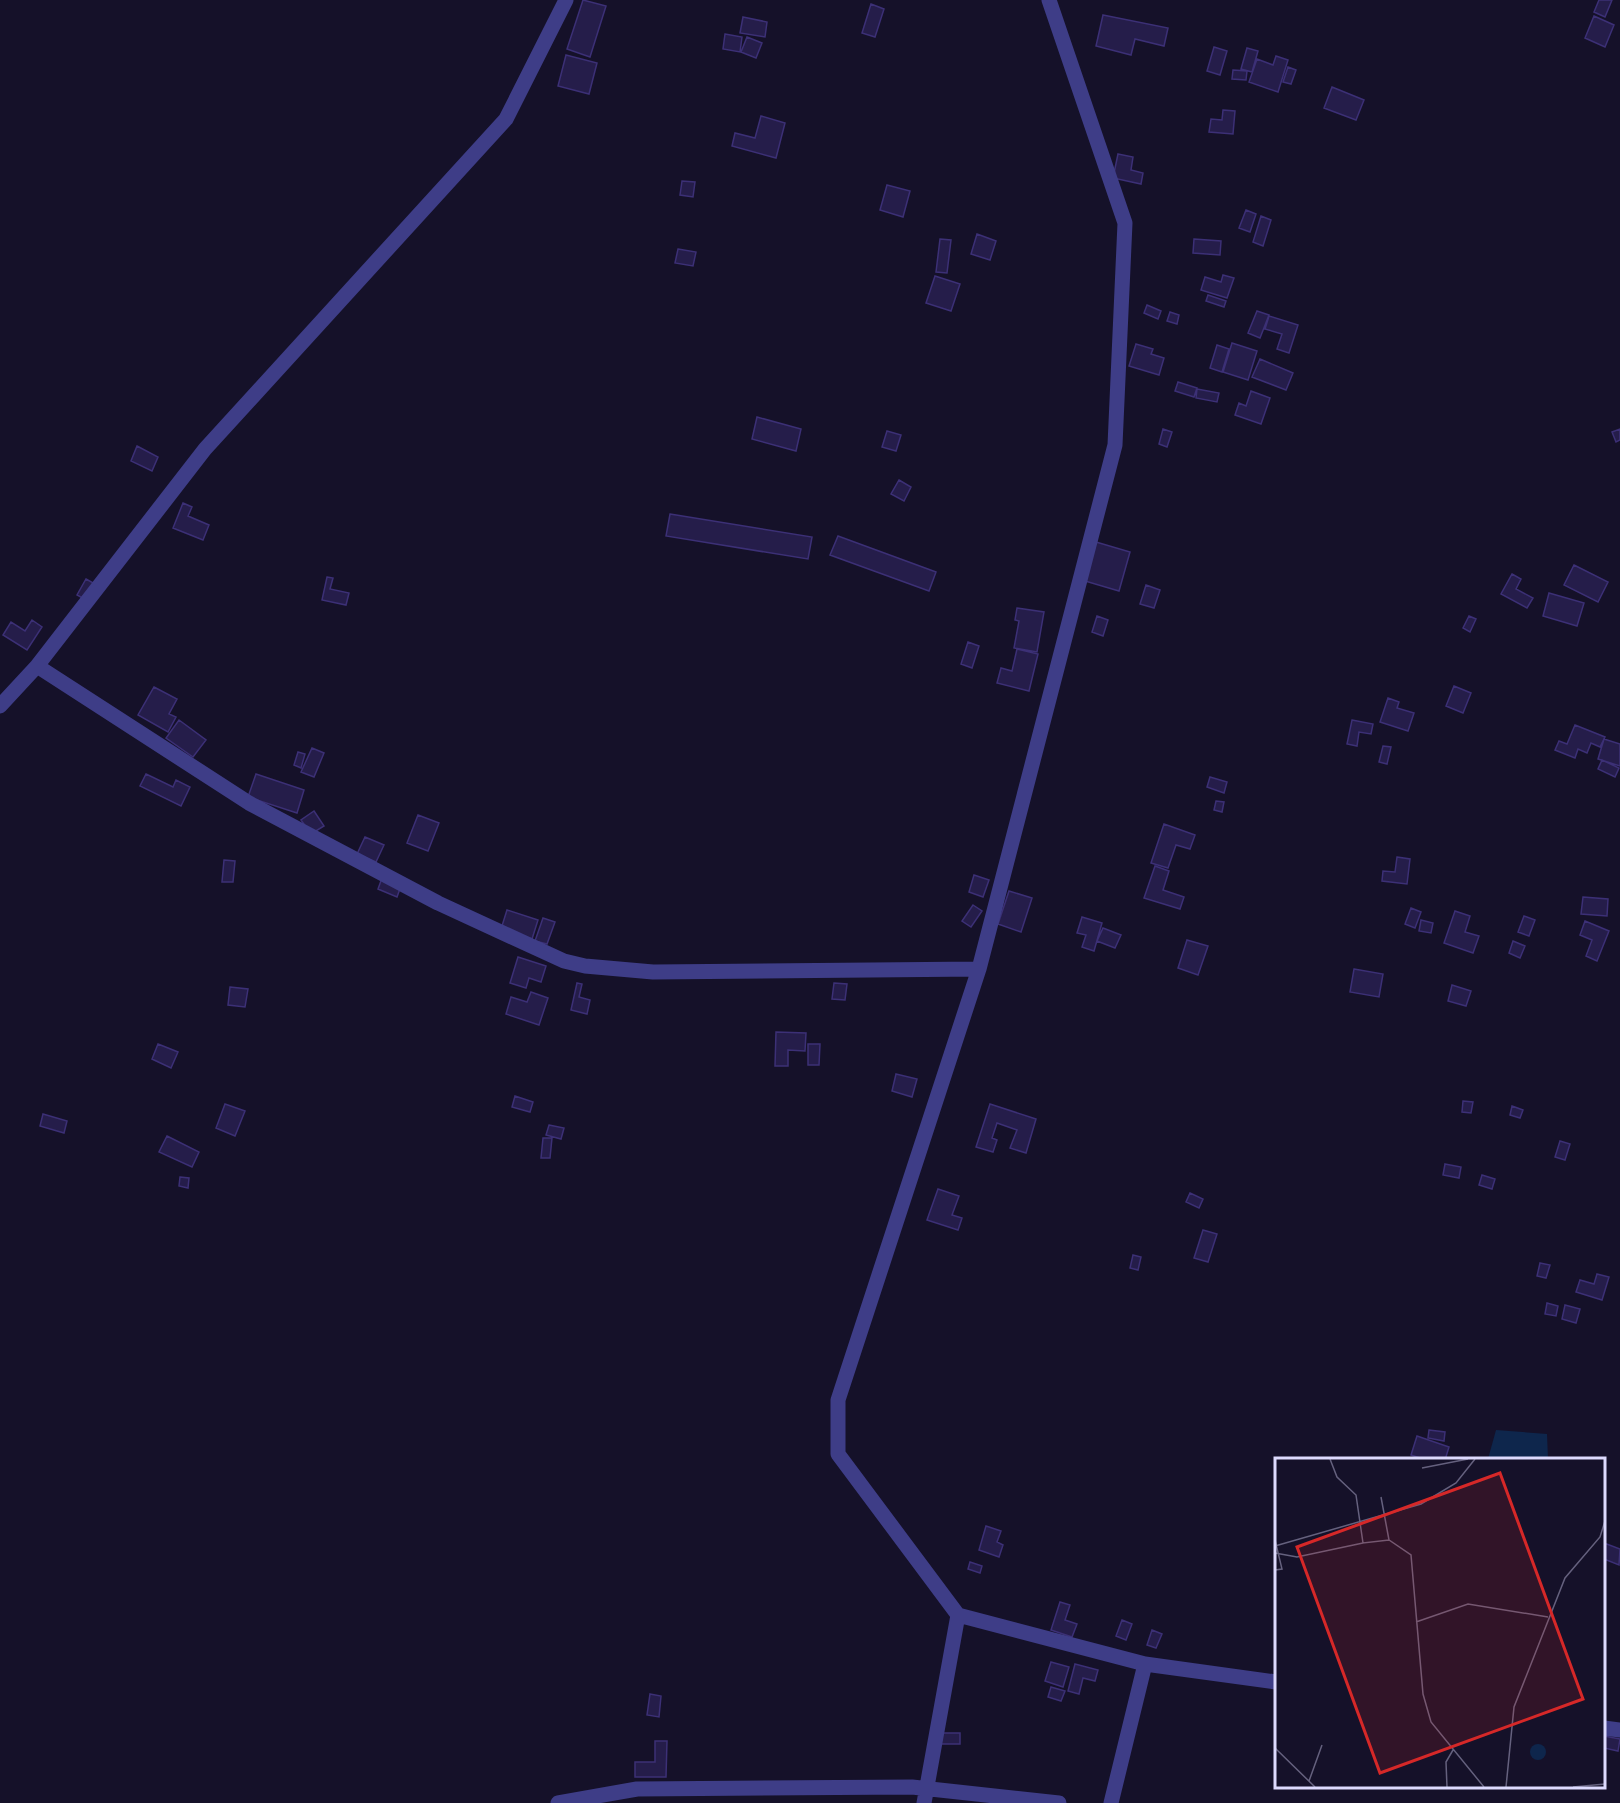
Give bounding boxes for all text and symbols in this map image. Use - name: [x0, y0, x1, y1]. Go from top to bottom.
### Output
- inset map: [1275, 1458, 1605, 1788]

